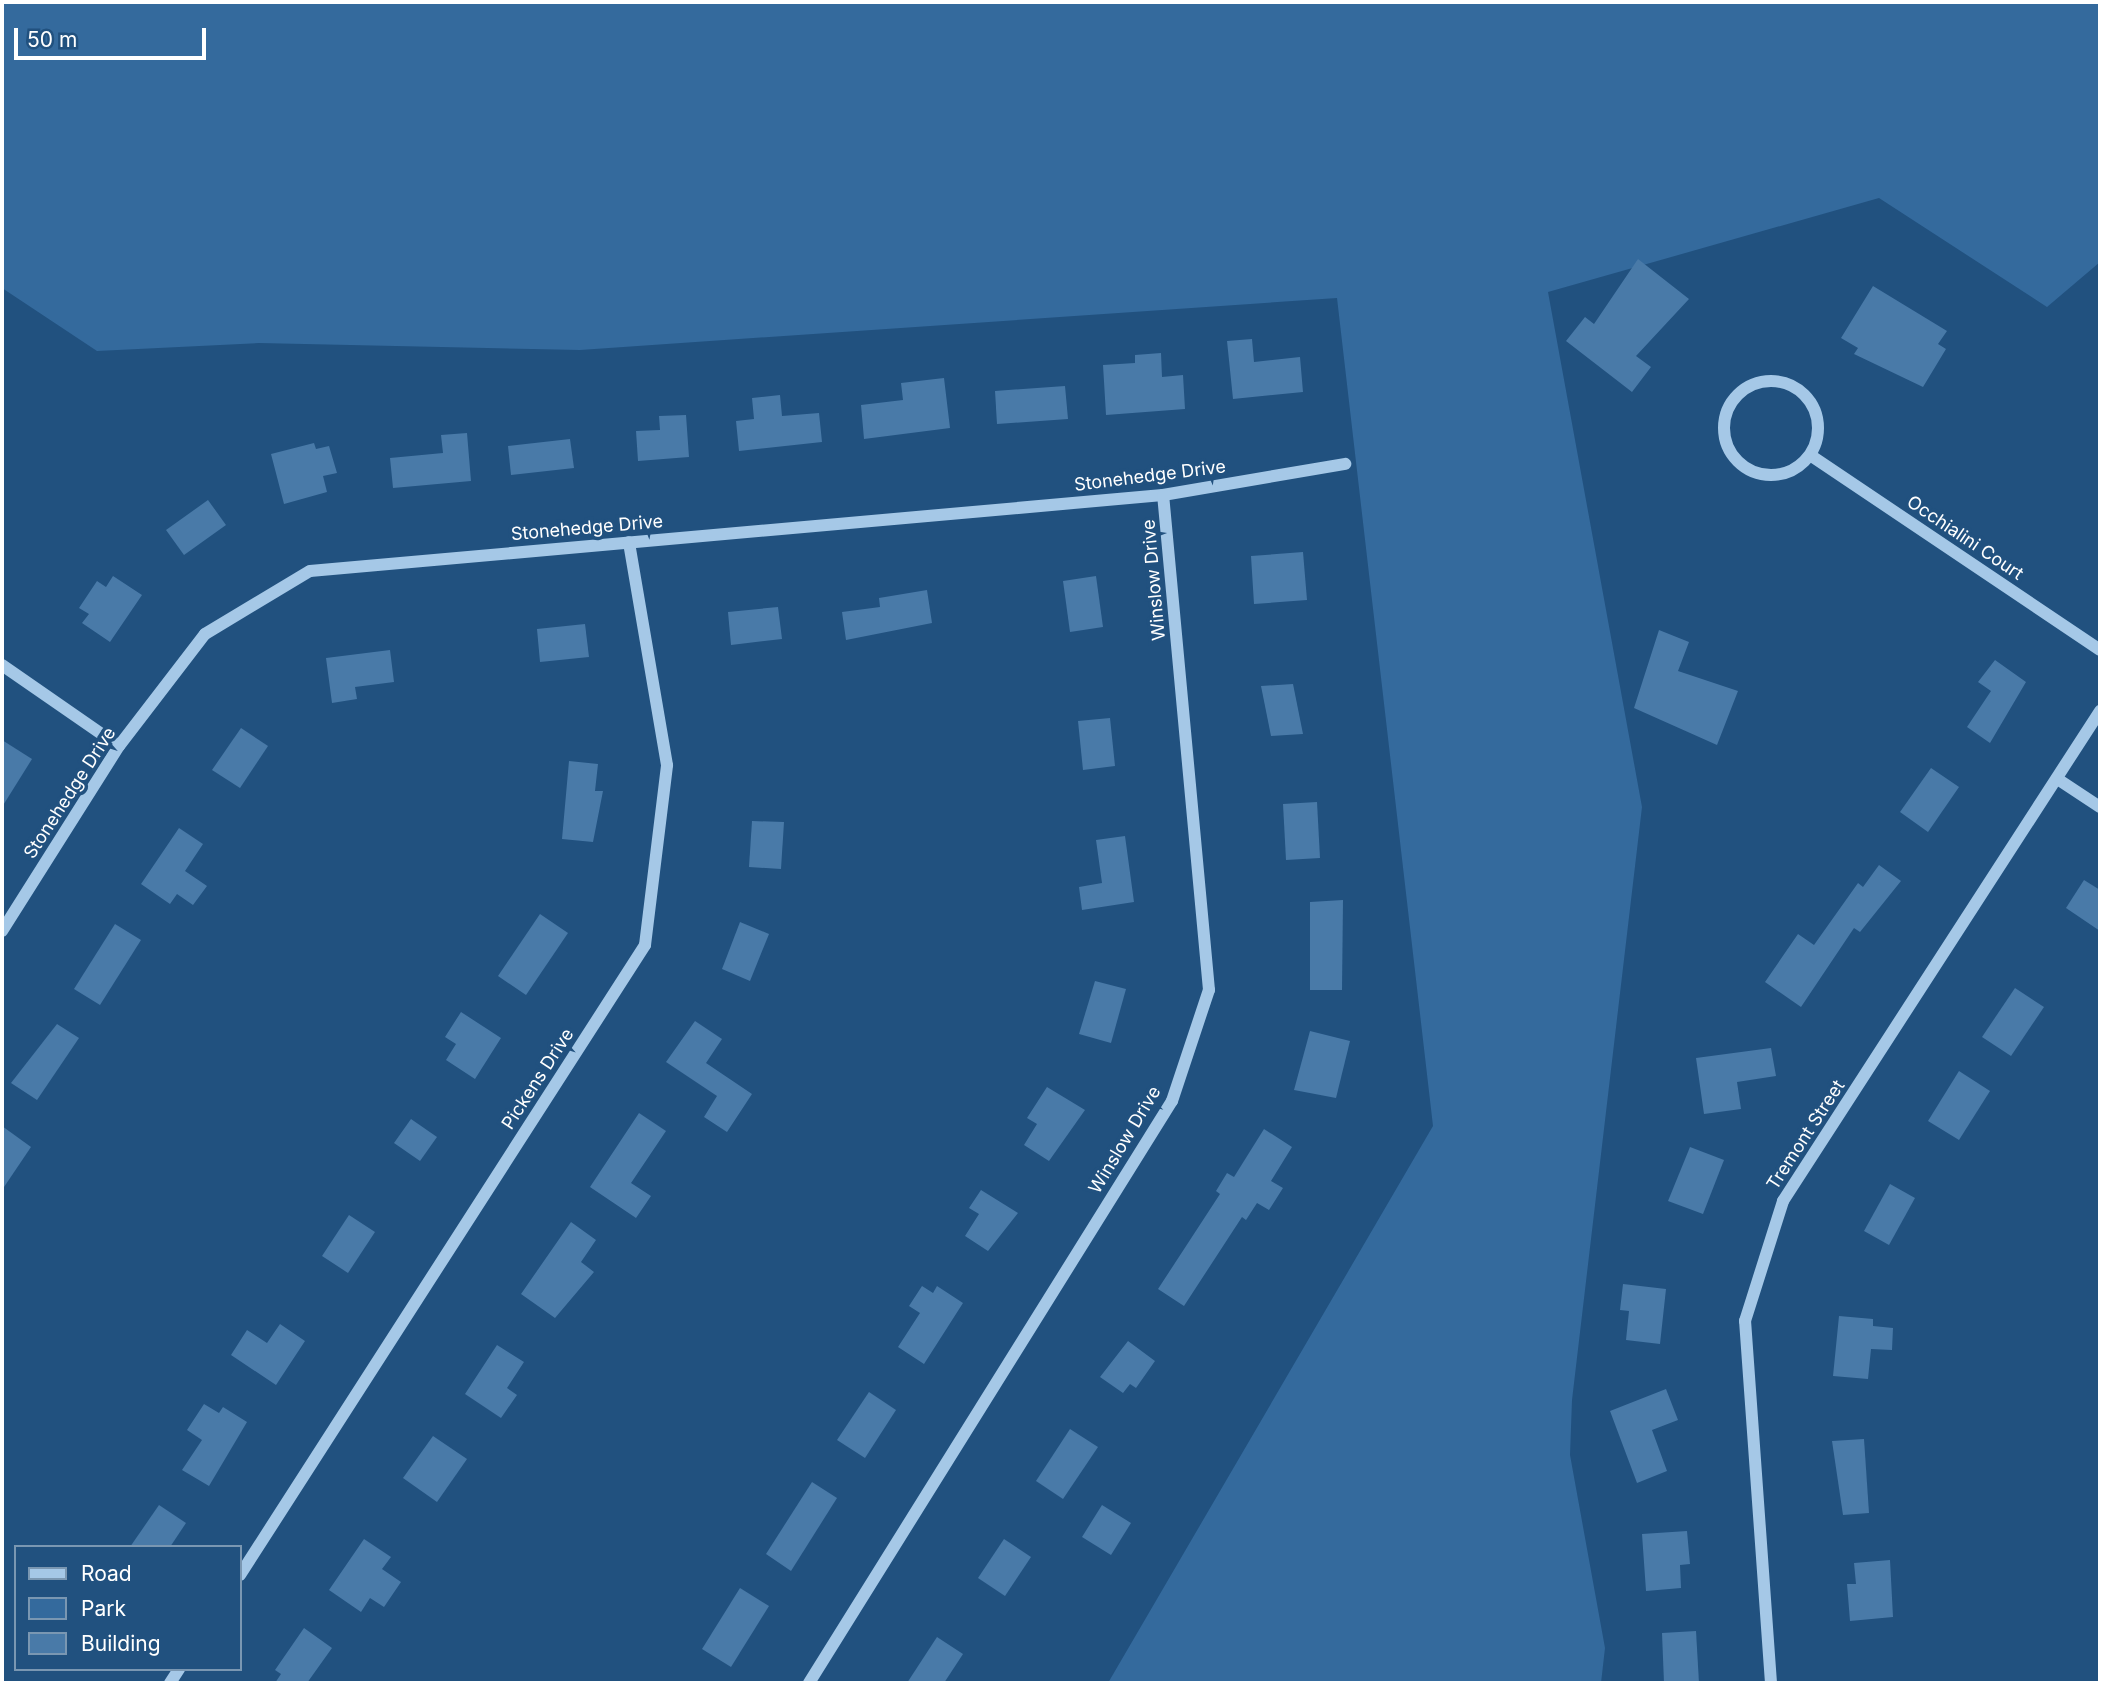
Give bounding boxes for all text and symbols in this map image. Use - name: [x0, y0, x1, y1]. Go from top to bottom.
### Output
- scale bar: [18, 14, 210, 58]
- text: 50 m: [27, 27, 77, 52]
- street label: Stonehedge Drive: [1073, 456, 1227, 496]
- street label: Occhialini Court: [1903, 491, 2027, 585]
- street label: Stonehedge Drive: [510, 511, 664, 545]
- street label: Winslow Drive: [1138, 519, 1170, 641]
- street label: Stonehedge Drive: [19, 723, 121, 863]
- street label: Pickens Drive: [497, 1024, 579, 1134]
- street label: Tremont Street: [1762, 1076, 1850, 1194]
- street label: Winslow Drive: [1084, 1082, 1166, 1198]
- legend: [14, 1545, 242, 1671]
- text: Road: [81, 1561, 132, 1586]
- text: Park: [81, 1596, 126, 1621]
- text: Building: [81, 1631, 161, 1656]

